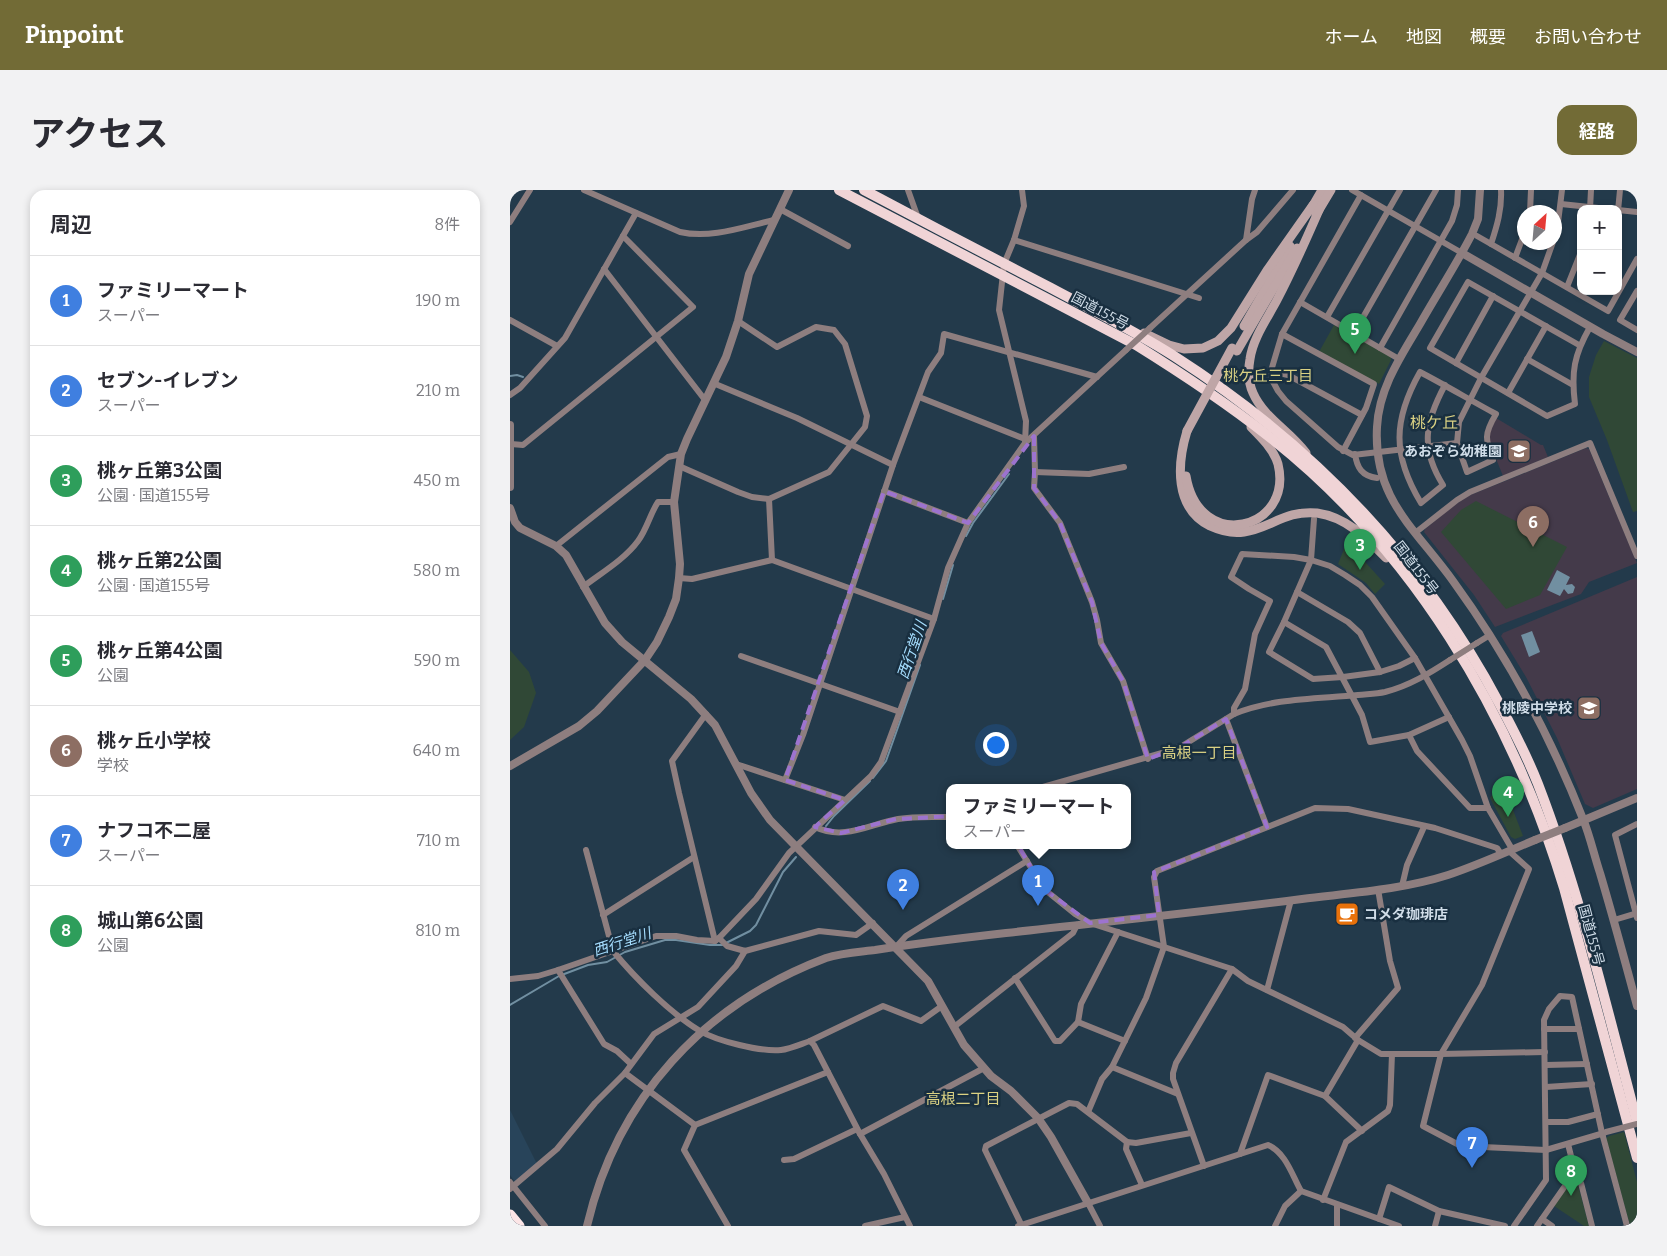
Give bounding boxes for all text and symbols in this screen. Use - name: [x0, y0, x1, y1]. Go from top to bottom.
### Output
- text: Pinpoint: [25, 21, 124, 49]
- text: ホーム: [1325, 26, 1378, 48]
- text: 地図: [1406, 26, 1442, 48]
- text: 概要: [1470, 26, 1506, 48]
- text: お問い合わせ: [1534, 26, 1642, 48]
- button: 経路: [1557, 105, 1637, 155]
- text: アクセス: [30, 113, 168, 155]
- north arrow: [1517, 205, 1562, 250]
- map controls: [1577, 205, 1622, 295]
- button: +: [1577, 205, 1622, 250]
- text: 周辺: [50, 212, 92, 238]
- text: 8件: [434, 215, 460, 234]
- button: −: [1577, 250, 1622, 295]
- text: ファミリーマート: [97, 279, 249, 302]
- street label: 国道155号: [1068, 289, 1132, 333]
- text: 1: [63, 291, 69, 310]
- text: 190 m: [415, 291, 460, 310]
- text: スーパー: [97, 306, 161, 325]
- pin: 5: [1339, 313, 1371, 354]
- district label: 桃ケ丘三丁目: [1223, 367, 1313, 385]
- text: セブン-イレブン: [97, 369, 238, 392]
- text: 2: [61, 381, 71, 400]
- text: 210 m: [416, 381, 460, 400]
- text: スーパー: [97, 396, 161, 415]
- district label: 桃ケ丘: [1410, 413, 1458, 432]
- school or university icon: あおぞら幼稚園: [1506, 438, 1532, 464]
- place label: あおぞら幼稚園: [1404, 443, 1502, 460]
- text: 桃ヶ丘第3公園: [97, 459, 222, 482]
- text: 3: [61, 471, 71, 490]
- text: 450 m: [413, 471, 460, 490]
- text: 公園 · 国道155号: [97, 486, 210, 505]
- pin: 6: [1517, 506, 1549, 547]
- pin: 3: [1344, 529, 1376, 570]
- street label: 国道155号: [1390, 538, 1442, 598]
- text: 桃ヶ丘第2公園: [97, 549, 222, 572]
- text: 4: [61, 561, 71, 580]
- text: 580 m: [413, 561, 460, 580]
- text: 公園 · 国道155号: [97, 576, 210, 595]
- water label: 西行堂川: [894, 617, 931, 681]
- text: 桃ヶ丘第4公園: [97, 639, 223, 662]
- text: 5: [62, 651, 70, 670]
- text: 590 m: [414, 651, 460, 670]
- text: 公園: [97, 666, 129, 685]
- school or university icon: 桃陵中学校: [1576, 695, 1602, 721]
- place label: 桃陵中学校: [1502, 700, 1572, 717]
- text: 桃ヶ丘小学校: [97, 729, 211, 752]
- your location: [983, 732, 1009, 758]
- text: 6: [61, 741, 71, 760]
- text: 640 m: [412, 741, 460, 760]
- district label: 高根一丁目: [1161, 744, 1237, 762]
- text: 学校: [97, 756, 129, 775]
- pin: 4: [1492, 776, 1524, 817]
- popup: [946, 784, 1131, 849]
- text: ファミリーマート: [962, 795, 1115, 818]
- text: ナフコ不二屋: [97, 819, 211, 842]
- text: スーパー: [962, 822, 1026, 841]
- text: 7: [62, 831, 70, 850]
- text: 710 m: [417, 831, 460, 850]
- text: スーパー: [97, 846, 161, 865]
- pin: 1: [1022, 865, 1054, 906]
- pin: 2: [887, 869, 919, 910]
- cafe icon: コメダ珈琲店: [1334, 901, 1360, 927]
- street label: 国道155号: [1575, 903, 1607, 967]
- place label: コメダ珈琲店: [1364, 906, 1448, 923]
- text: 城山第6公園: [97, 909, 203, 932]
- text: 8: [61, 921, 71, 940]
- text: 810 m: [415, 921, 460, 940]
- water label: 西行堂川: [591, 924, 655, 960]
- text: 公園: [97, 936, 129, 955]
- district label: 高根二丁目: [925, 1090, 1001, 1108]
- pin: 7: [1456, 1127, 1488, 1168]
- pin: 8: [1555, 1155, 1587, 1196]

